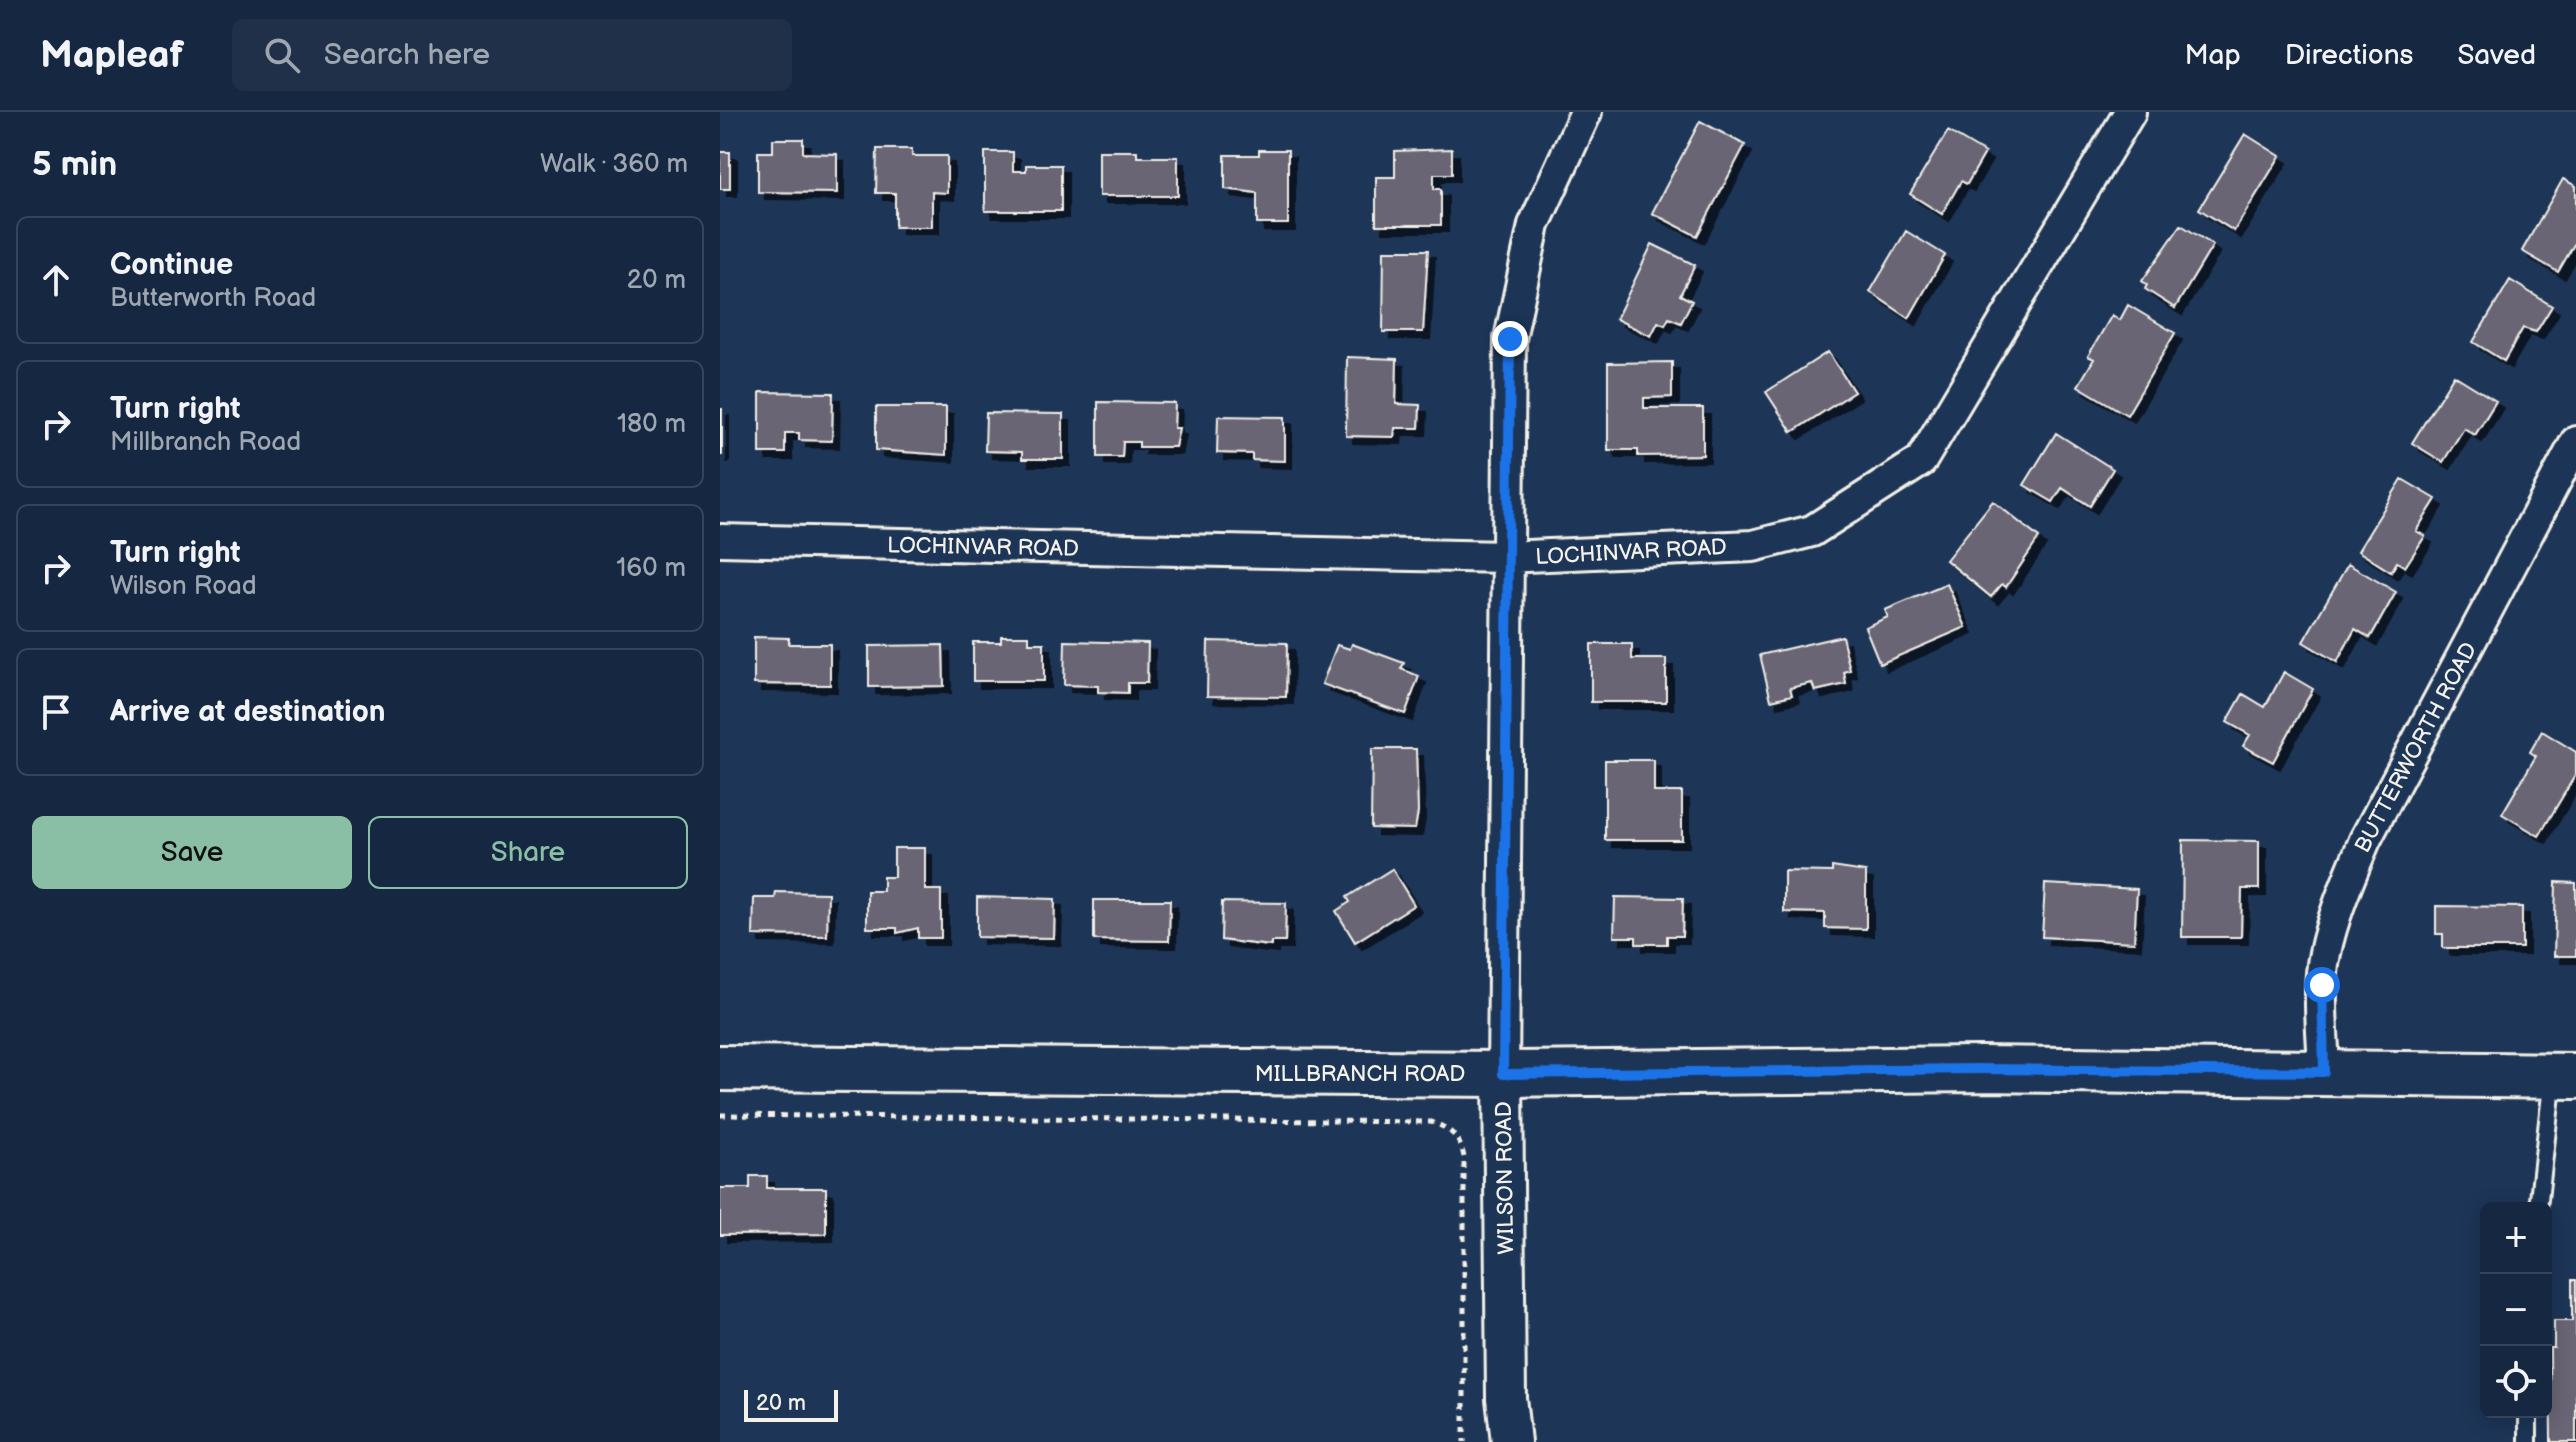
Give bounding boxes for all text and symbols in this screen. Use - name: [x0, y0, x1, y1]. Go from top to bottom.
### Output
- search box: [232, 19, 792, 91]
- text: Mapleaf: [40, 33, 184, 78]
- icon: search: [260, 33, 304, 77]
- text: Search here: [324, 37, 490, 73]
- text: Map: [2184, 39, 2241, 72]
- text: Directions: [2285, 39, 2413, 72]
- text: Saved: [2457, 39, 2536, 72]
- text: 5 min: [32, 144, 117, 185]
- text: Walk · 360 m: [540, 149, 688, 180]
- text: Continue: [110, 247, 233, 283]
- icon: ahead: [34, 258, 78, 302]
- text: 20 m: [627, 265, 686, 296]
- text: Butterworth Road: [110, 283, 316, 314]
- route end: [1492, 321, 1528, 357]
- text: Turn right: [110, 391, 241, 427]
- icon: right: [34, 402, 78, 446]
- text: 180 m: [617, 409, 686, 440]
- text: Millbranch Road: [110, 427, 301, 458]
- street label: LOCHINVAR ROAD: [887, 532, 1079, 563]
- street label: LOCHINVAR ROAD: [1535, 534, 1728, 571]
- text: Turn right: [110, 535, 241, 571]
- icon: right: [34, 546, 78, 590]
- text: 160 m: [616, 553, 686, 584]
- text: Wilson Road: [110, 571, 257, 602]
- street label: BUTTERWORTH ROAD: [2349, 638, 2483, 857]
- icon: arrive: [34, 690, 78, 734]
- text: Arrive at destination: [110, 694, 386, 730]
- button: Save: [32, 816, 352, 889]
- button: Share: [368, 816, 688, 889]
- route start: [2304, 967, 2340, 1003]
- street label: MILLBRANCH ROAD: [1255, 1061, 1465, 1088]
- street label: WILSON ROAD: [1491, 1101, 1520, 1255]
- map controls: [2480, 1202, 2552, 1418]
- button: +: [2480, 1202, 2552, 1274]
- button: −: [2480, 1274, 2552, 1346]
- button: locate: [2480, 1346, 2552, 1418]
- scale bar: [744, 1386, 838, 1422]
- text: 20 m: [756, 1390, 806, 1417]

